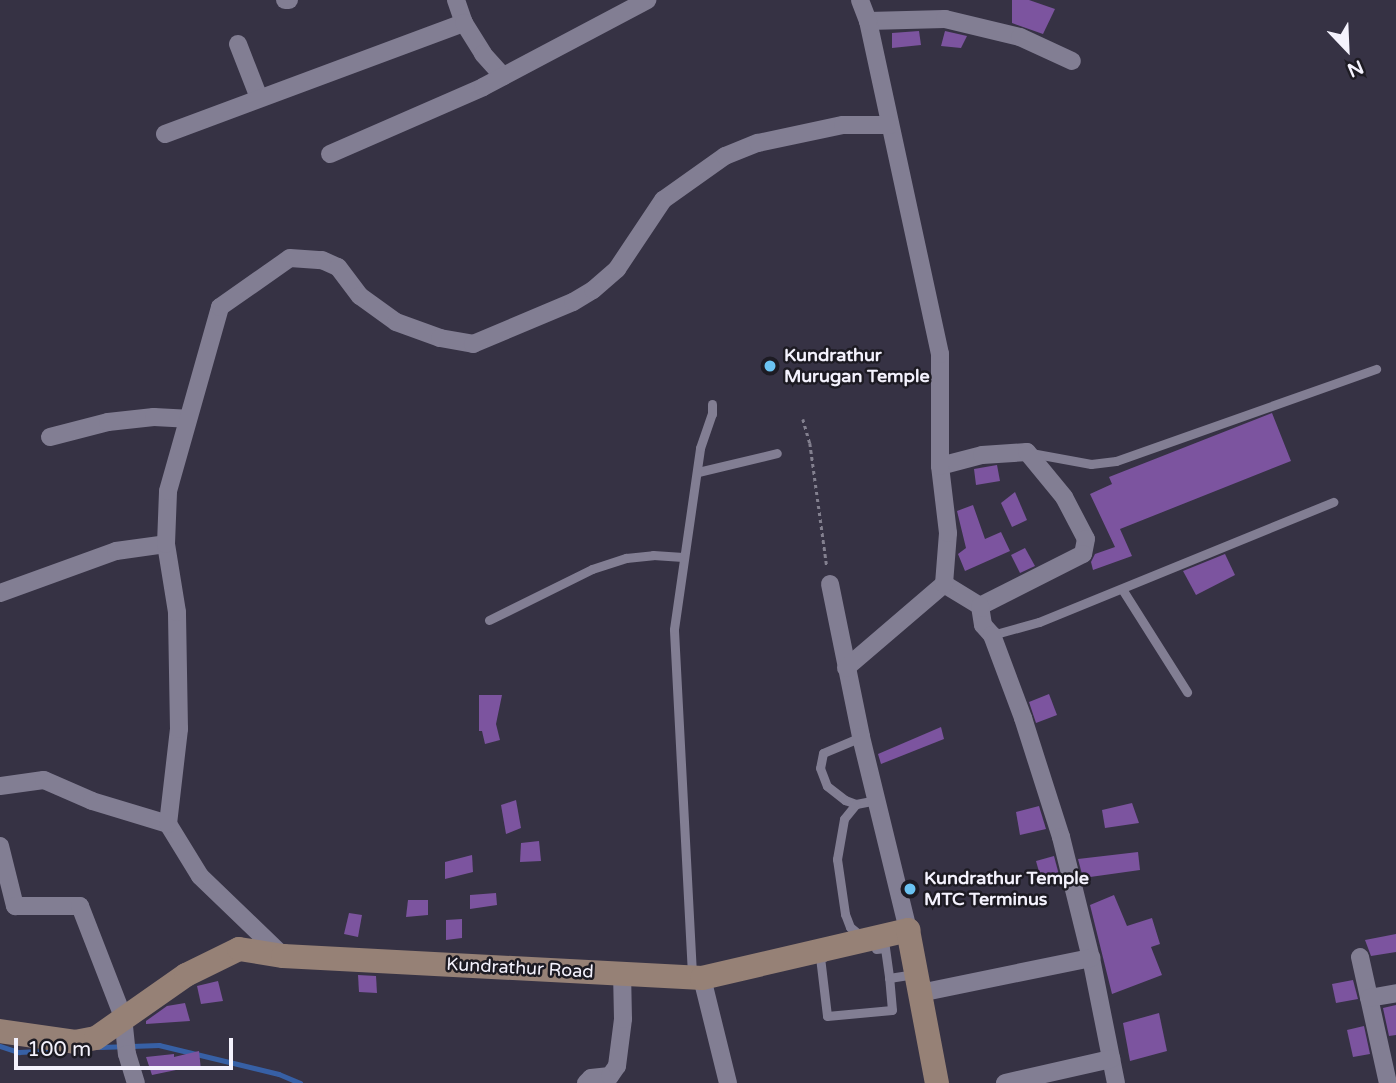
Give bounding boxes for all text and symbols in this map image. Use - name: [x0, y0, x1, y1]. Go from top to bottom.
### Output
- north arrow: [1312, 14, 1382, 84]
- text: N: [1344, 55, 1367, 81]
- place label: Kundrathur Murugan Temple: [784, 345, 930, 388]
- marker: Kundrathur Murugan Temple: [762, 358, 778, 374]
- place label: Kundrathur Temple MTC Terminus: [924, 868, 1089, 910]
- marker: Kundrathur Temple MTC Terminus: [902, 881, 918, 897]
- street label: Kundrathur Road: [446, 953, 594, 983]
- scale bar: [18, 1024, 236, 1068]
- text: 100 m: [27, 1037, 91, 1062]

